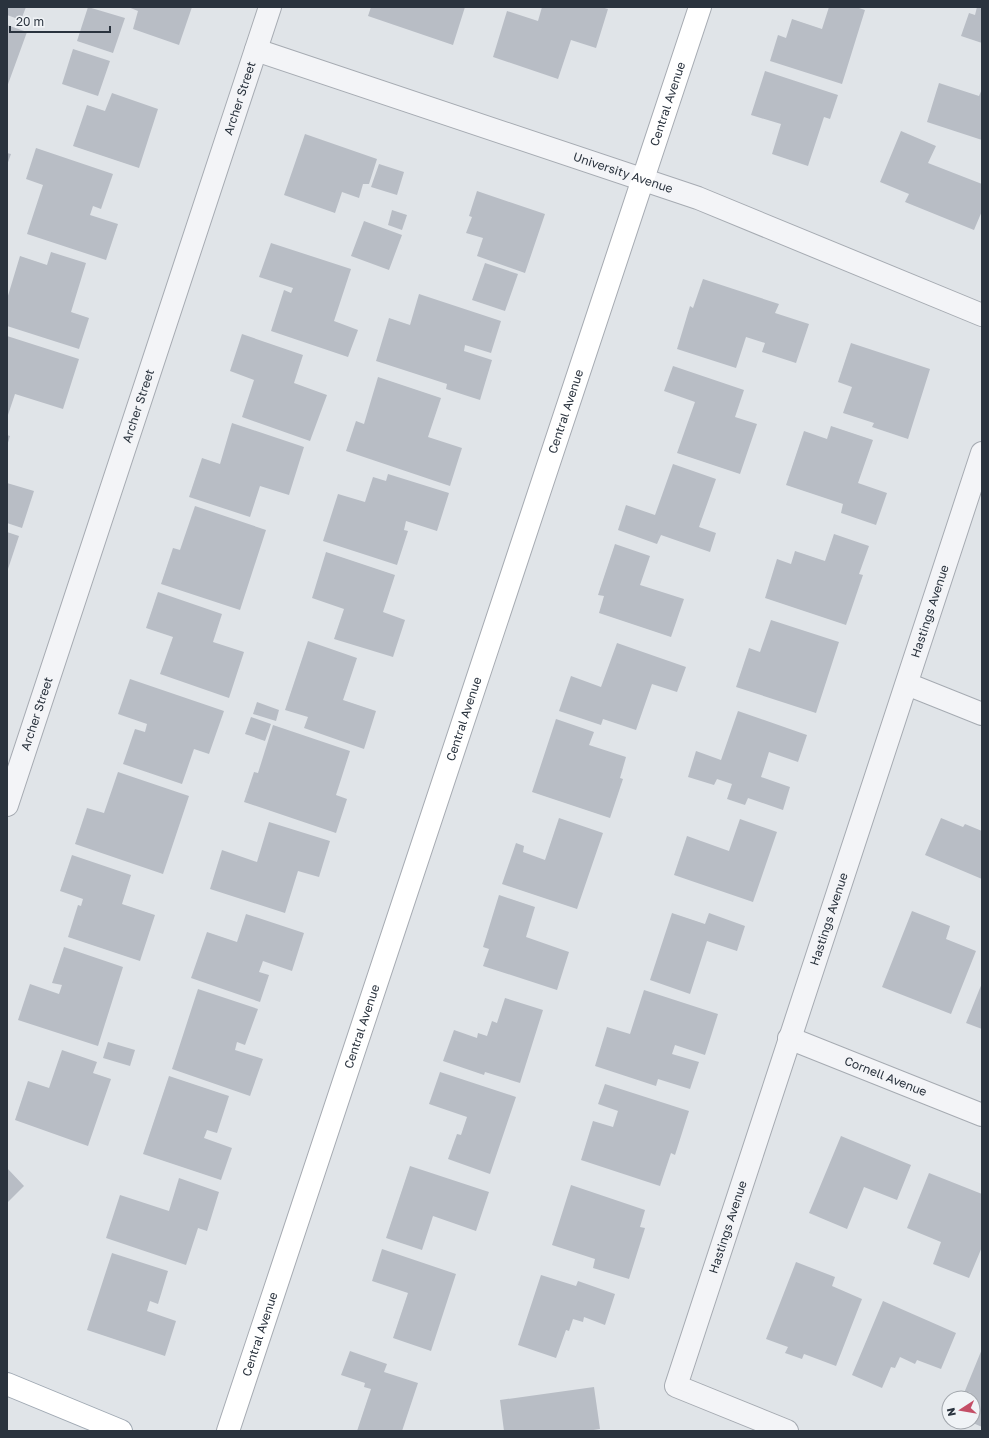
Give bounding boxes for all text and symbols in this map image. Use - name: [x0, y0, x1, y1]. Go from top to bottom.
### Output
- scale bar: [10, 8, 110, 34]
- text: 20 m: [16, 14, 44, 29]
- street label: Archer Street: [220, 59, 259, 137]
- street label: Central Avenue: [646, 60, 688, 148]
- street label: University Avenue: [571, 149, 675, 196]
- street label: Archer Street: [119, 367, 157, 445]
- street label: Central Avenue: [544, 367, 586, 455]
- street label: Hastings Avenue: [907, 563, 952, 660]
- street label: Archer Street: [17, 675, 56, 752]
- street label: Central Avenue: [443, 675, 484, 763]
- street label: Hastings Avenue: [806, 871, 851, 967]
- street label: Central Avenue: [341, 982, 383, 1071]
- street label: Cornell Avenue: [842, 1053, 929, 1099]
- street label: Hastings Avenue: [705, 1179, 750, 1275]
- street label: Central Avenue: [239, 1290, 281, 1378]
- north arrow: [941, 1390, 981, 1430]
- text: N: [944, 1407, 958, 1418]

